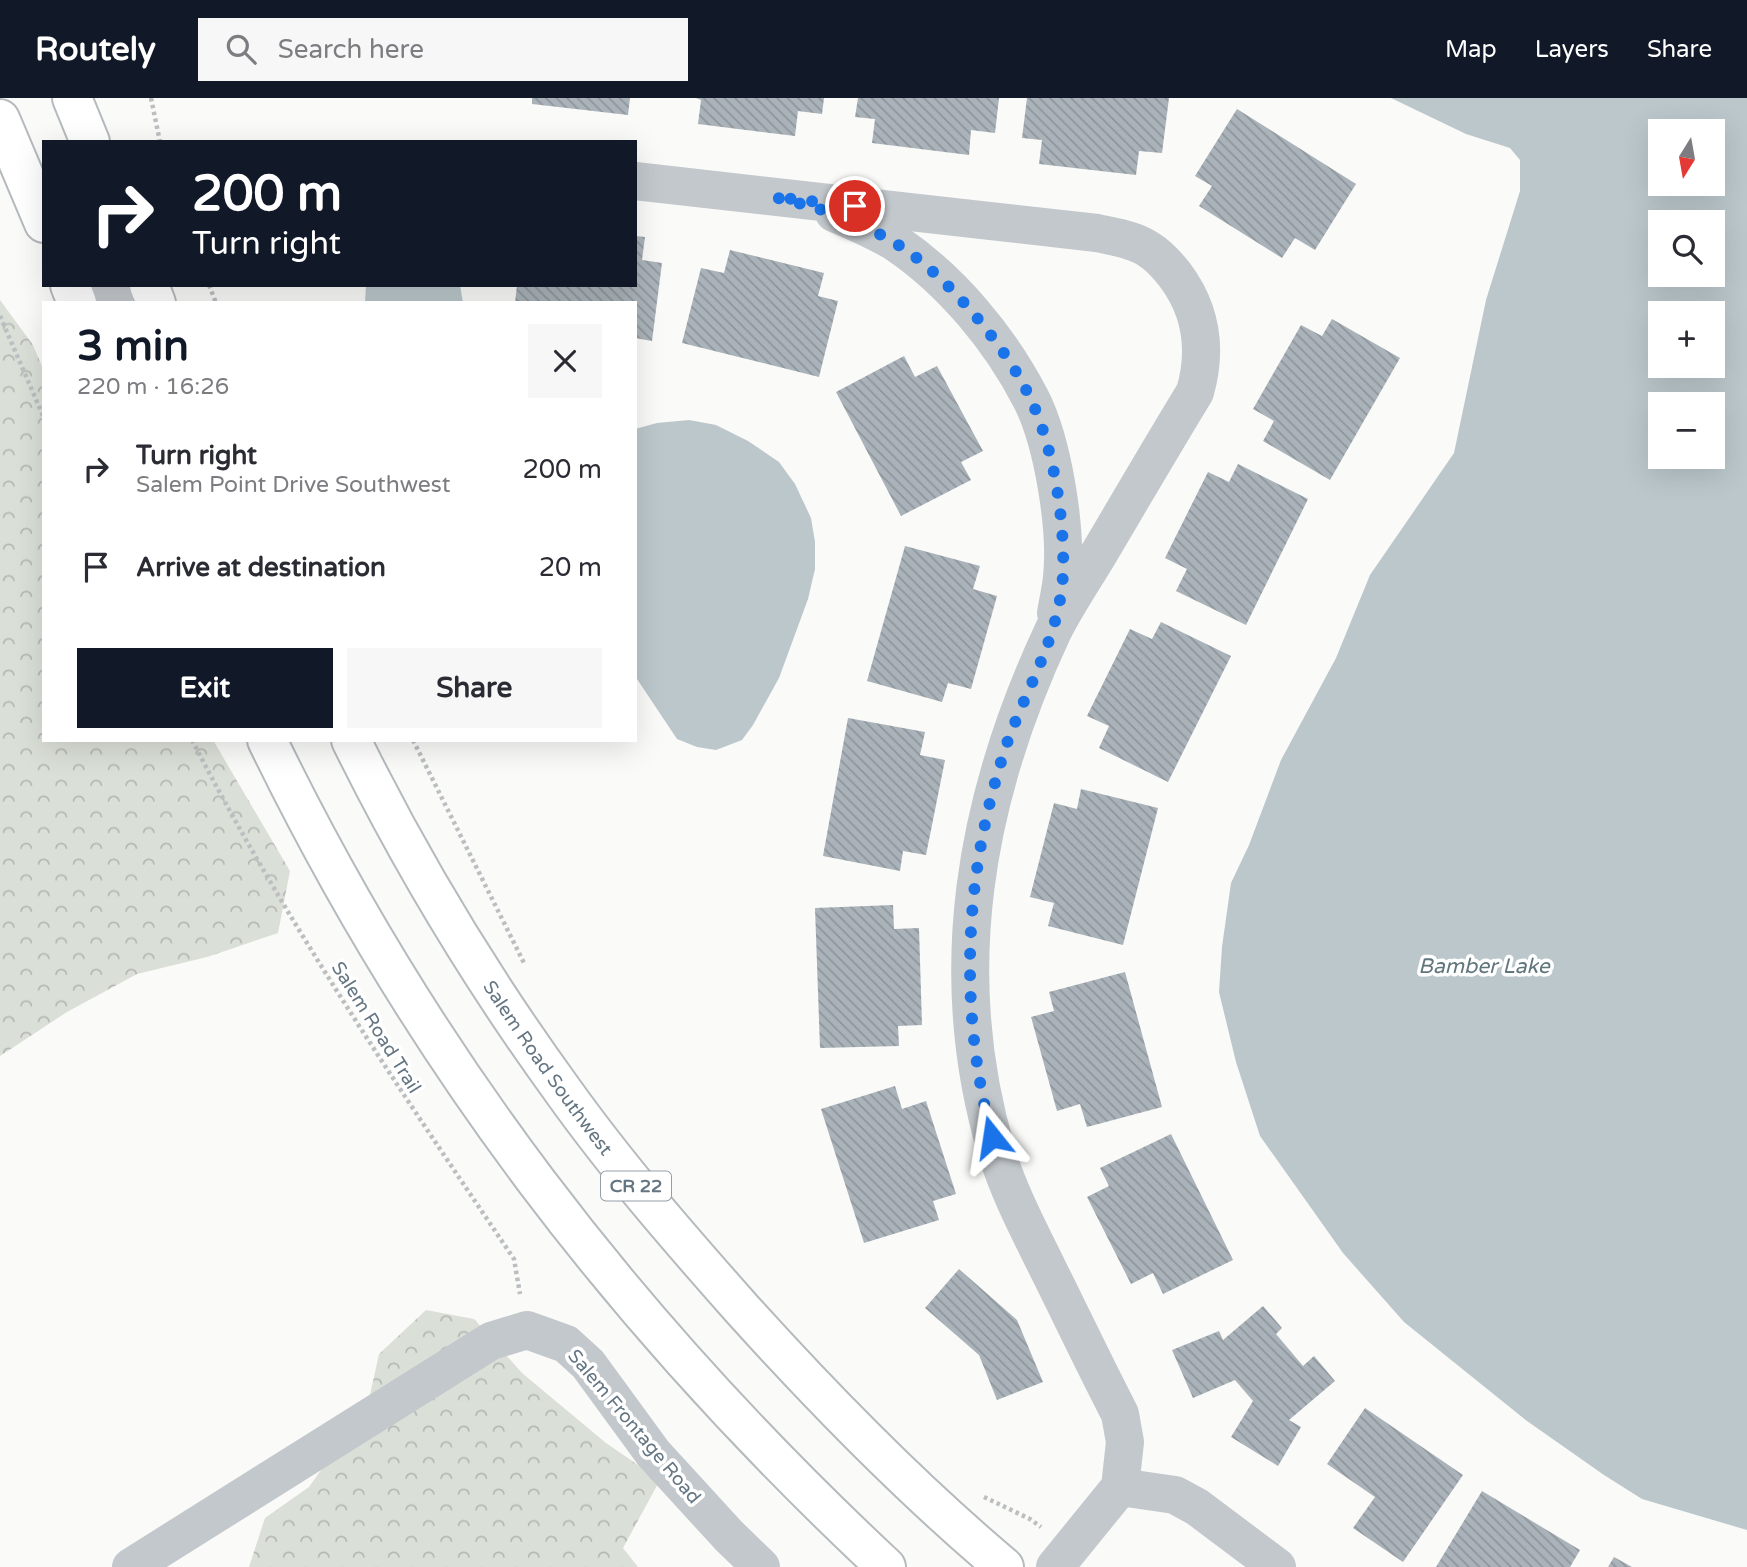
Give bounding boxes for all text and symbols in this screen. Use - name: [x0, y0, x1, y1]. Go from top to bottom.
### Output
- search box: [198, 18, 688, 81]
- text: Routely: [35, 30, 156, 69]
- icon: search: [222, 30, 260, 68]
- text: Search here: [278, 34, 424, 65]
- text: Map: [1445, 35, 1497, 64]
- text: Layers: [1535, 35, 1609, 64]
- text: Share: [1647, 35, 1712, 64]
- north arrow: [1648, 119, 1726, 196]
- map controls: [1648, 119, 1725, 469]
- text: 200 m: [192, 165, 342, 224]
- icon: right: [77, 168, 168, 259]
- pin: [825, 176, 885, 236]
- icon: arrive: [836, 187, 874, 225]
- button: search: [1648, 210, 1725, 287]
- text: Turn right: [192, 225, 341, 263]
- button: +: [1648, 301, 1725, 378]
- text: 3 min: [77, 321, 189, 372]
- button: close: [528, 324, 602, 398]
- text: 220 m · 16:26: [77, 373, 229, 401]
- button: −: [1648, 392, 1725, 469]
- text: Turn right: [136, 440, 257, 471]
- icon: right: [77, 450, 115, 488]
- text: 200 m: [522, 454, 602, 485]
- text: Salem Point Drive Southwest: [136, 471, 450, 499]
- icon: arrive: [77, 548, 115, 586]
- text: Arrive at destination: [136, 552, 386, 583]
- text: 20 m: [539, 552, 602, 583]
- button: Exit: [77, 648, 333, 728]
- button: Share: [347, 648, 602, 728]
- water label: Bamber Lake: [1418, 954, 1551, 979]
- street label: Salem Road Trail: [327, 958, 425, 1097]
- street label: Salem Road Southwest: [478, 977, 617, 1160]
- position arrow: [955, 1100, 1029, 1174]
- road number: CR 22: [601, 1171, 671, 1200]
- street label: Salem Frontage Road: [563, 1345, 705, 1508]

